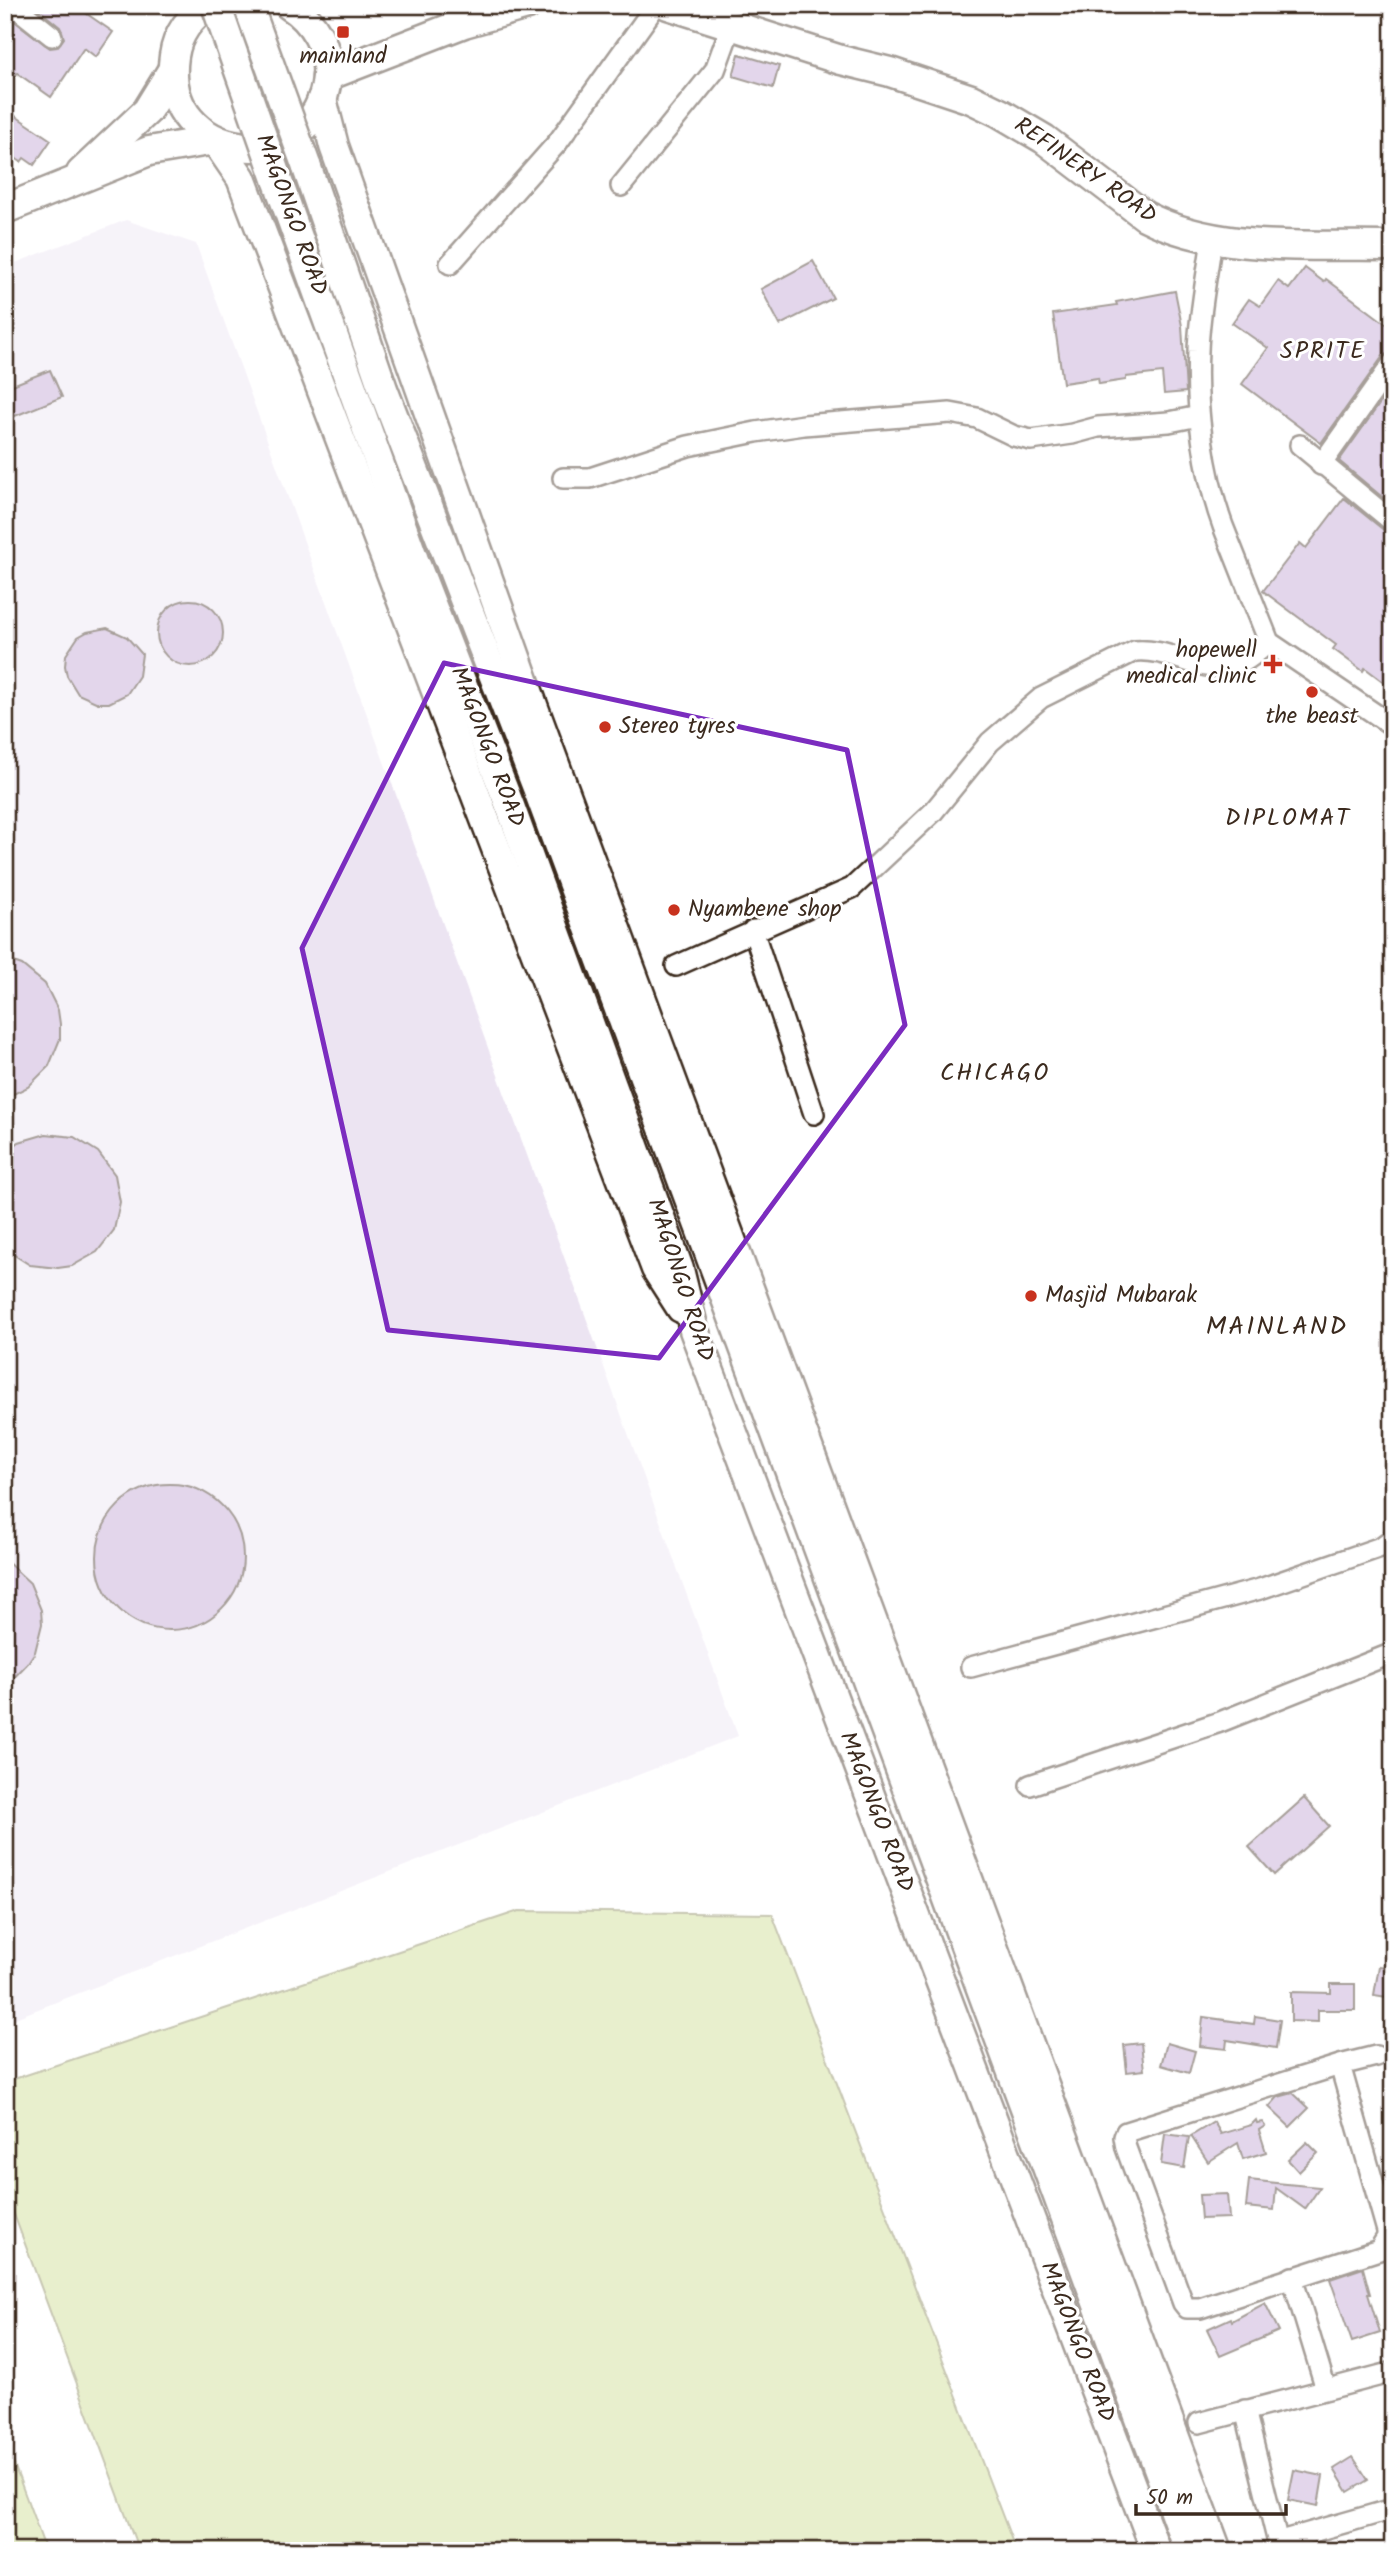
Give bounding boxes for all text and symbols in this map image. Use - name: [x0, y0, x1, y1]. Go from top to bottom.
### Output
- marker: mainland: [335, 24, 351, 40]
- place label: mainland: [300, 39, 387, 75]
- street label: REFINERY ROAD: [1006, 108, 1164, 234]
- street label: MAGONGO ROAD: [245, 129, 337, 301]
- district label: SPRITE: [1280, 332, 1366, 371]
- place label: hopewell medical clinic: [1126, 633, 1257, 695]
- marker: hopewell medical clinic: [1263, 654, 1283, 674]
- street label: MAGONGO ROAD: [440, 661, 534, 833]
- marker: the beast: [1304, 684, 1320, 700]
- place label: the beast: [1266, 699, 1359, 735]
- place label: Stereo tyres: [619, 709, 736, 745]
- marker: Stereo tyres: [597, 719, 613, 735]
- district label: DIPLOMAT: [1225, 799, 1351, 838]
- place label: Nyambene shop: [688, 892, 841, 928]
- marker: Nyambene shop: [666, 902, 682, 918]
- district label: CHICAGO: [940, 1054, 1050, 1093]
- street label: MAGONGO ROAD: [637, 1194, 723, 1366]
- place label: Masjid Mubarak: [1045, 1278, 1197, 1314]
- marker: Masjid Mubarak: [1023, 1288, 1039, 1304]
- district label: MAINLAND: [1206, 1306, 1348, 1348]
- street label: MAGONGO ROAD: [829, 1726, 923, 1898]
- street label: MAGONGO ROAD: [1030, 2256, 1124, 2428]
- scale bar: [1136, 2472, 1286, 2516]
- text: 50 m: [1146, 2482, 1193, 2515]

